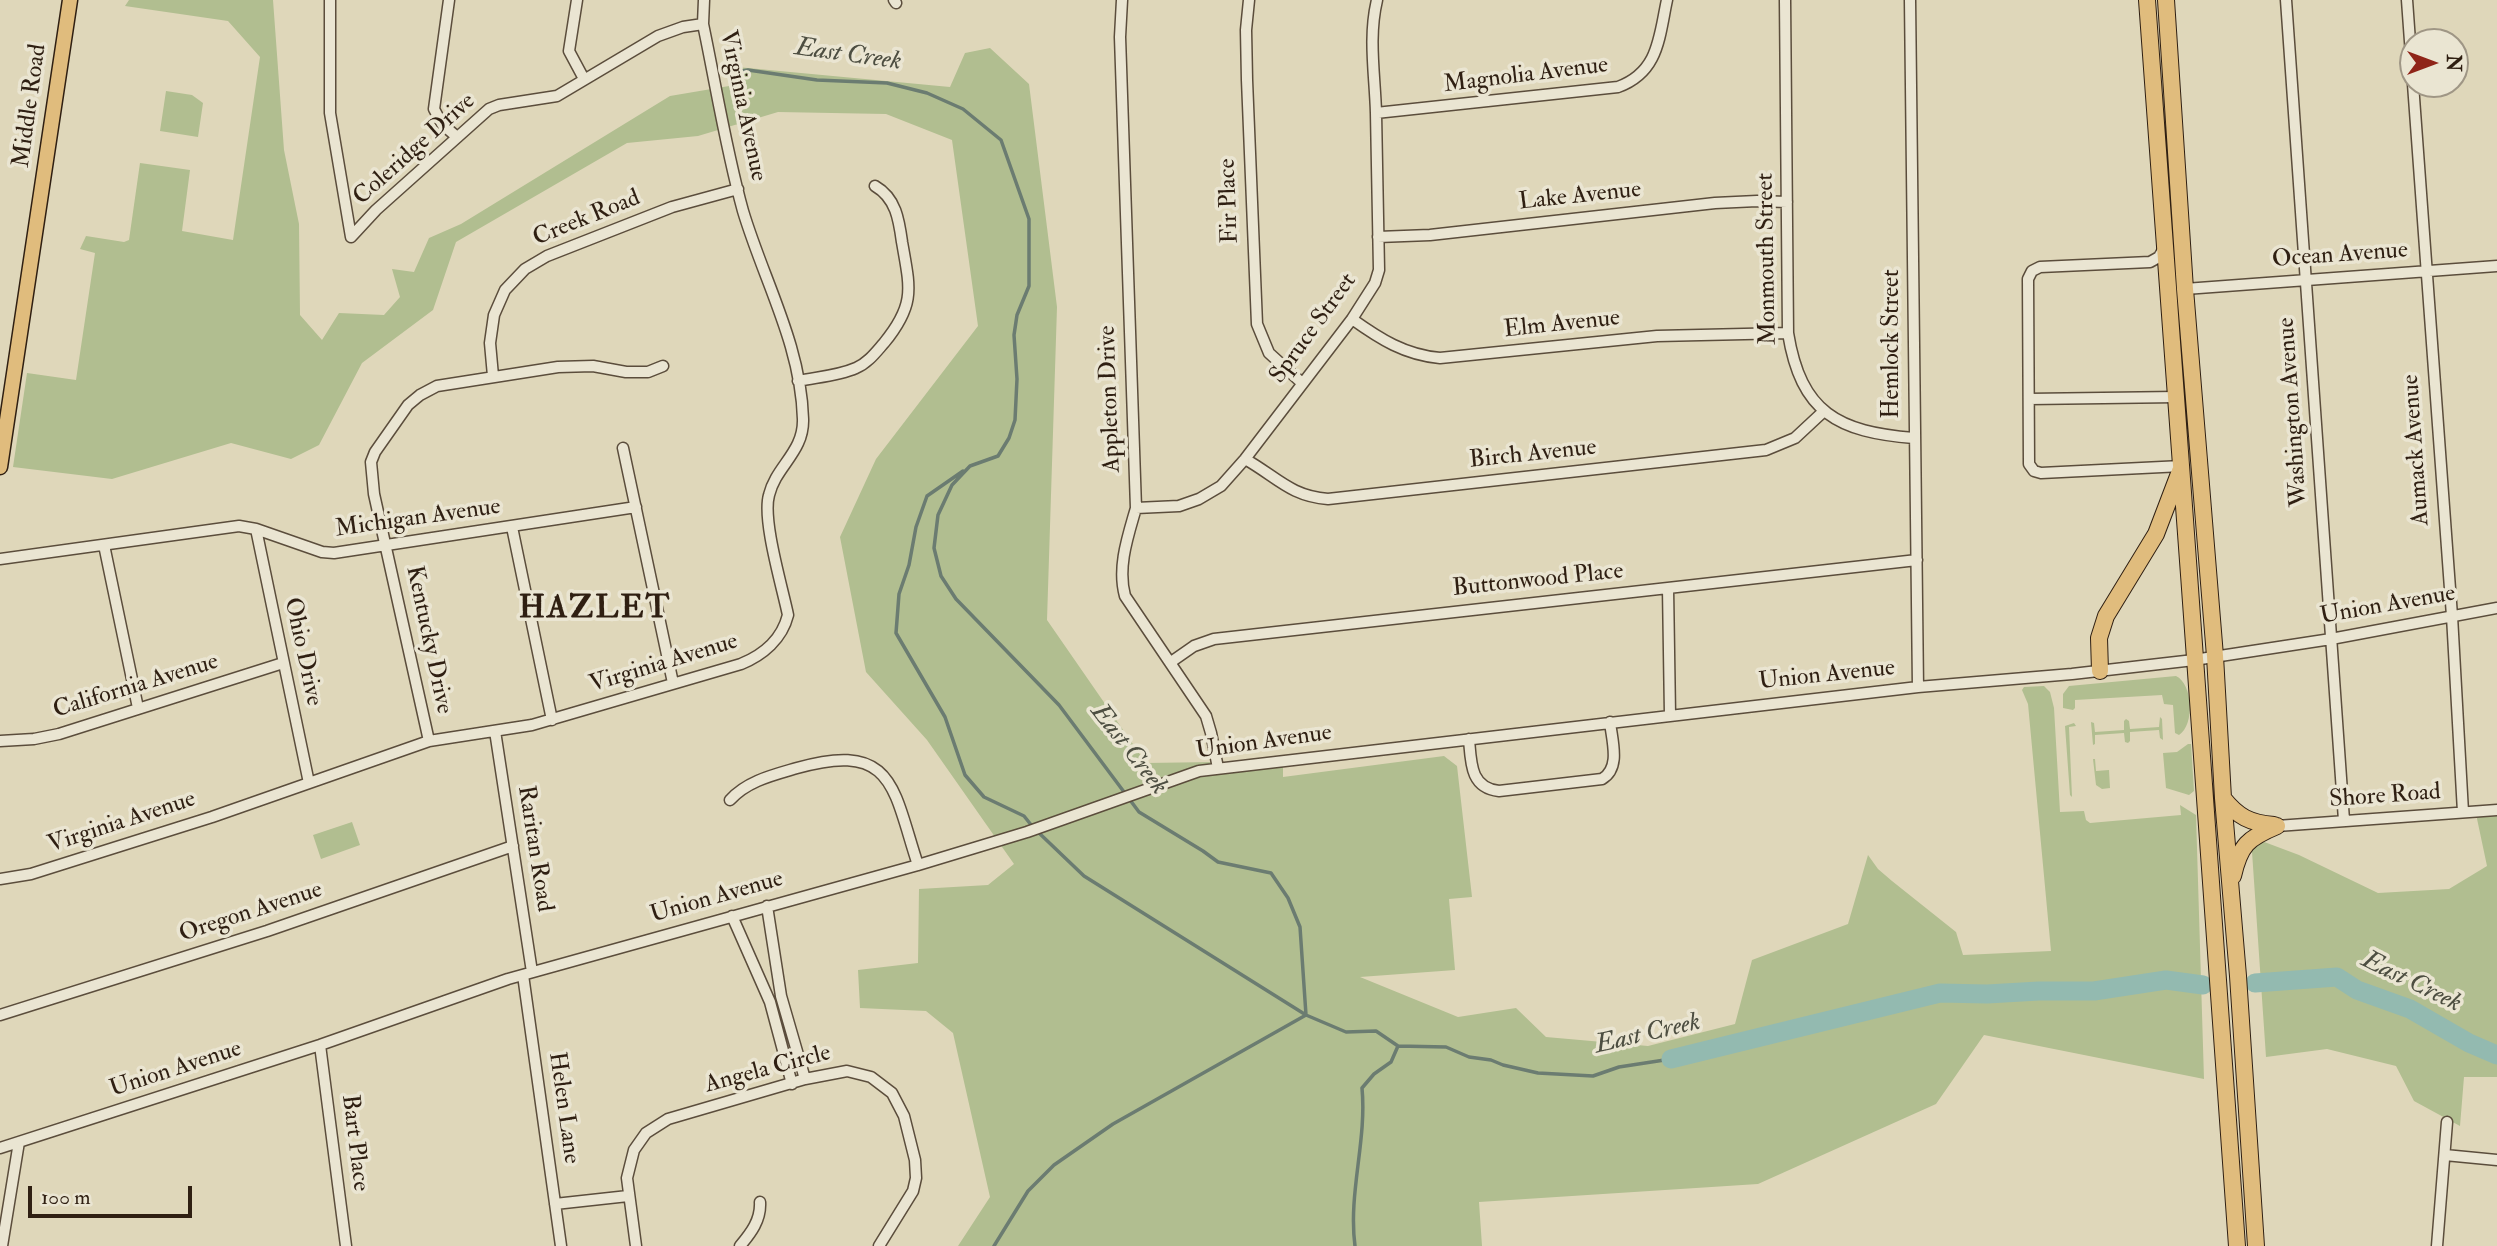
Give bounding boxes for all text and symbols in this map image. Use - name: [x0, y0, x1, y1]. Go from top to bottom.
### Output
- street label: Virginia Avenue: [712, 28, 772, 184]
- north arrow: [2399, 28, 2469, 98]
- water label: East Creek: [793, 33, 903, 79]
- street label: Middle Road: [8, 42, 54, 170]
- street label: Magnolia Avenue: [1442, 52, 1610, 100]
- text: N: [2441, 54, 2465, 72]
- street label: Coleridge Drive: [348, 88, 482, 212]
- street label: Fir Place: [1214, 158, 1246, 244]
- street label: Monmouth Street: [1752, 173, 1784, 345]
- street label: Lake Avenue: [1517, 176, 1643, 218]
- street label: Creek Road: [529, 184, 645, 254]
- street label: Ocean Avenue: [2271, 237, 2409, 275]
- street label: Spruce Street: [1264, 268, 1364, 390]
- street label: Hemlock Street: [1879, 269, 1907, 419]
- street label: Elm Avenue: [1503, 305, 1621, 345]
- street label: Washington Avenue: [2273, 316, 2315, 508]
- street label: Appleton Drive: [1094, 325, 1128, 473]
- street label: Aumack Avenue: [2397, 373, 2437, 527]
- street label: Birch Avenue: [1468, 434, 1598, 476]
- street label: Michigan Avenue: [333, 493, 503, 545]
- street label: Buttonwood Place: [1451, 558, 1625, 604]
- street label: Kentucky Drive: [398, 563, 458, 717]
- street label: Union Avenue: [2318, 580, 2458, 632]
- district label: HAZLET: [519, 591, 671, 629]
- street label: Ohio Drive: [276, 595, 328, 709]
- street label: Virginia Avenue: [586, 628, 742, 700]
- street label: California Avenue: [50, 648, 222, 726]
- street label: Union Avenue: [1758, 655, 1896, 697]
- water label: East Creek: [1083, 698, 1173, 802]
- street label: Union Avenue: [1194, 719, 1334, 767]
- street label: Shore Road: [2328, 779, 2442, 815]
- street label: Raritan Road: [510, 784, 558, 914]
- street label: Virginia Avenue: [45, 786, 199, 860]
- street label: Union Avenue: [647, 865, 787, 931]
- street label: Oregon Avenue: [176, 876, 326, 950]
- water label: East Creek: [2356, 945, 2466, 1021]
- water label: East Creek: [1592, 1008, 1704, 1062]
- street label: Union Avenue: [107, 1035, 245, 1105]
- street label: Angela Circle: [702, 1039, 834, 1101]
- street label: Helen Lane: [541, 1050, 585, 1166]
- street label: Bart Place: [334, 1093, 374, 1193]
- scale bar: [32, 1172, 196, 1216]
- text: 100 m: [41, 1184, 91, 1211]

